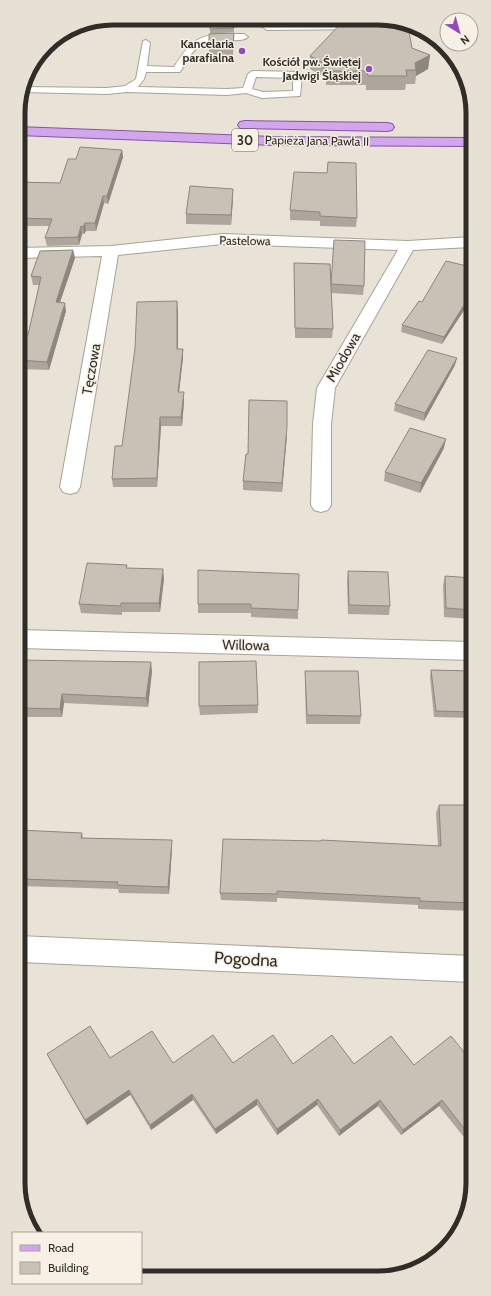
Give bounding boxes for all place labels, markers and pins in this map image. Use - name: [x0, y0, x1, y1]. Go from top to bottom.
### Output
- place label: Kancelaria parafialna: [180, 36, 234, 65]
- marker: Kancelaria parafialna: [237, 46, 247, 56]
- place label: Kościół pw. Świętej Jadwigi Śląskiej: [262, 54, 361, 83]
- marker: Kościół pw. Świętej Jadwigi Śląskiej: [364, 64, 374, 74]

